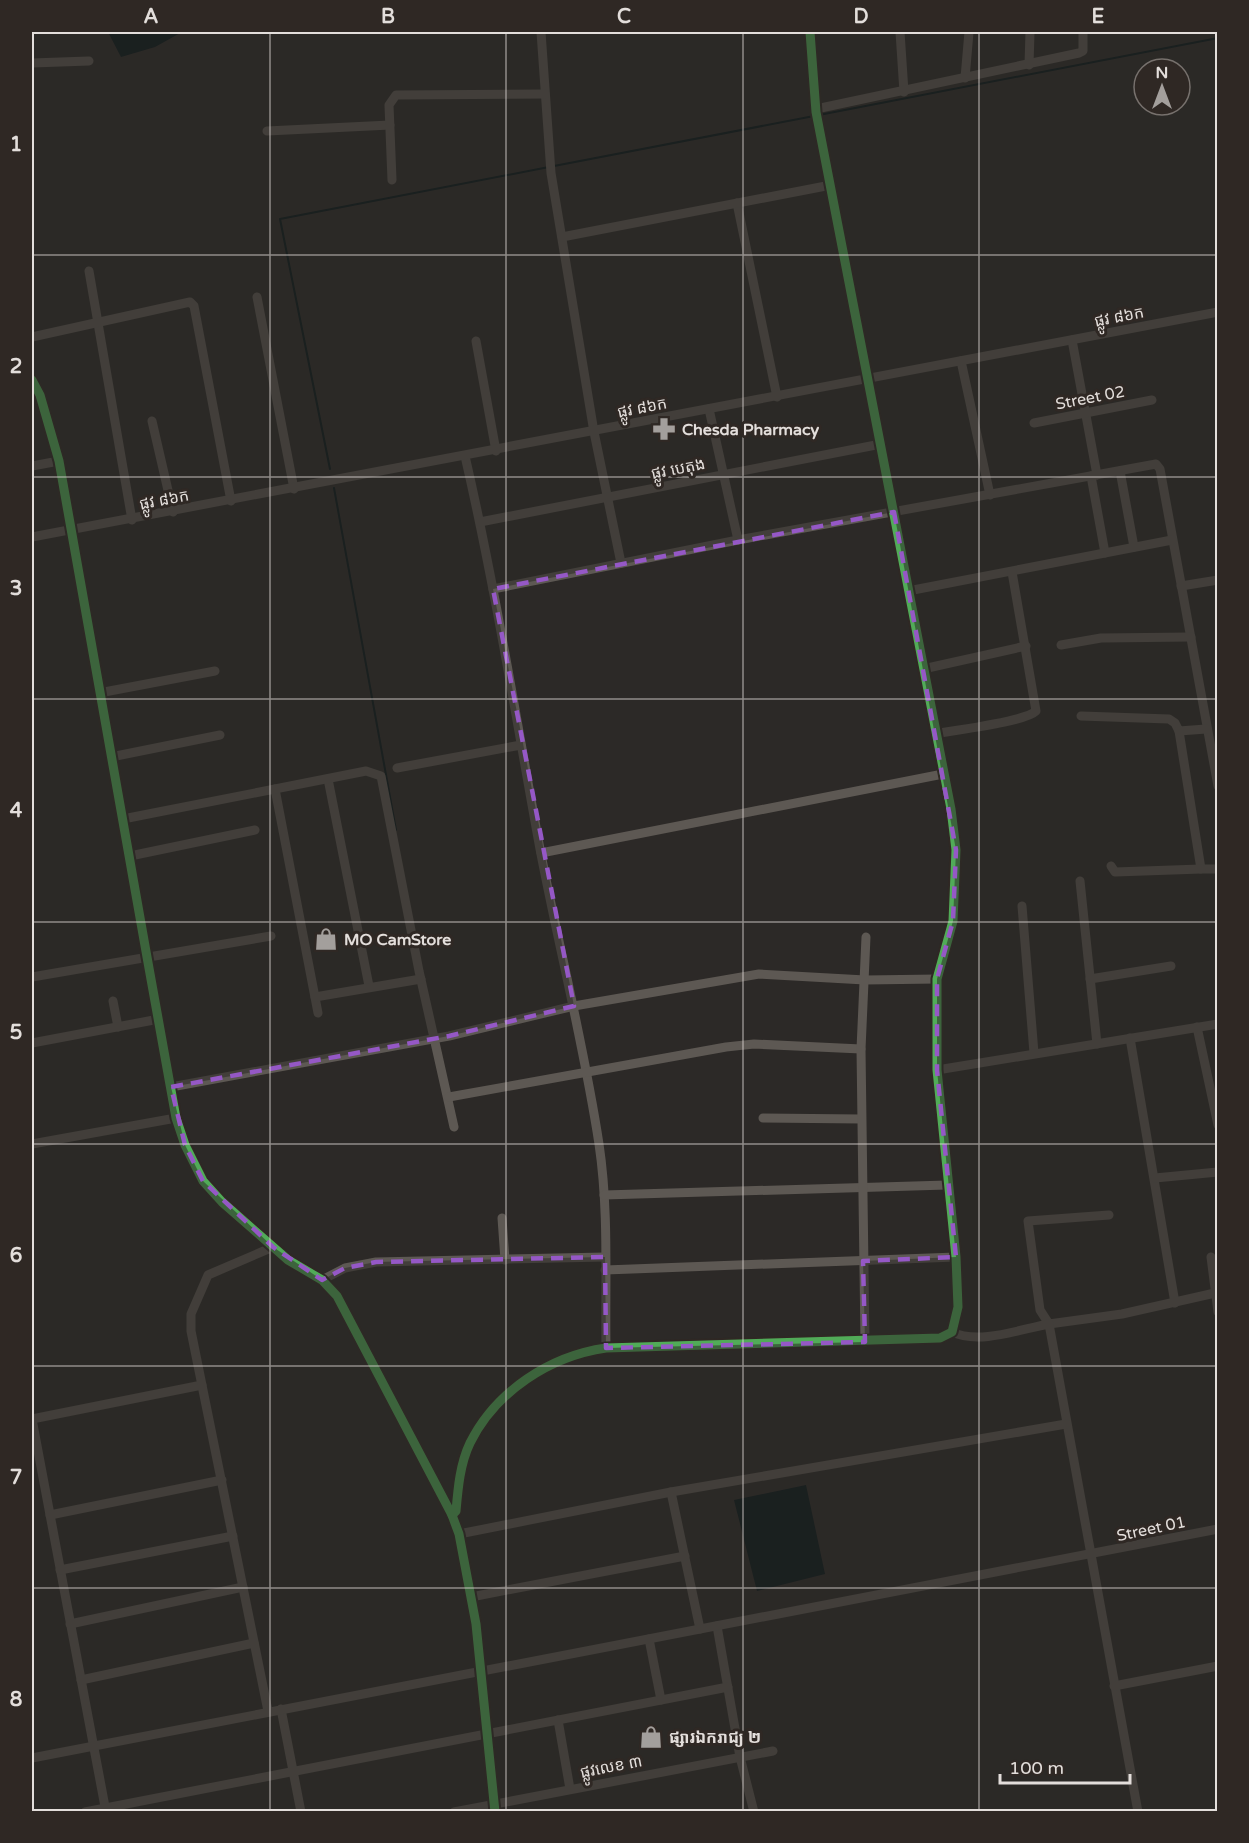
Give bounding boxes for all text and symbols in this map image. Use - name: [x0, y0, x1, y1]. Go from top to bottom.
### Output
- text: A: [144, 5, 159, 29]
- text: B: [381, 5, 395, 29]
- text: C: [617, 5, 631, 29]
- text: D: [853, 5, 869, 29]
- text: E: [1092, 5, 1105, 29]
- north arrow: [1132, 57, 1192, 117]
- text: N: [1156, 63, 1168, 83]
- text: 1: [10, 133, 22, 157]
- street label: ផ្លូវ ៨៦ក: [1093, 302, 1146, 335]
- text: 2: [10, 355, 22, 379]
- street label: Street 02: [1054, 381, 1126, 414]
- street label: ផ្លូវ ៨៦ក: [616, 393, 669, 426]
- pharmacy icon: Chesda Pharmacy: [651, 416, 677, 442]
- place label: Chesda Pharmacy: [682, 420, 820, 440]
- street label: ផ្លូវ បេតុង: [649, 454, 708, 488]
- street label: ផ្លូវ ៨៦ក: [138, 485, 191, 518]
- text: 3: [10, 577, 22, 601]
- text: 4: [10, 799, 23, 823]
- shop icon: MO CamStore: [313, 926, 339, 952]
- place label: MO CamStore: [344, 930, 451, 950]
- text: 5: [10, 1021, 22, 1045]
- text: 6: [10, 1244, 22, 1268]
- text: 7: [10, 1466, 22, 1490]
- street label: Street 01: [1115, 1512, 1188, 1546]
- text: 8: [10, 1688, 22, 1712]
- shop icon: ផ្សារឯករាជ្យ ២: [638, 1724, 664, 1750]
- place label: ផ្សារឯករាជ្យ ២: [669, 1728, 761, 1748]
- scale bar: [1000, 1747, 1130, 1785]
- street label: ផ្លូវលេខ ៣: [578, 1751, 645, 1786]
- text: 100 m: [1009, 1757, 1064, 1779]

